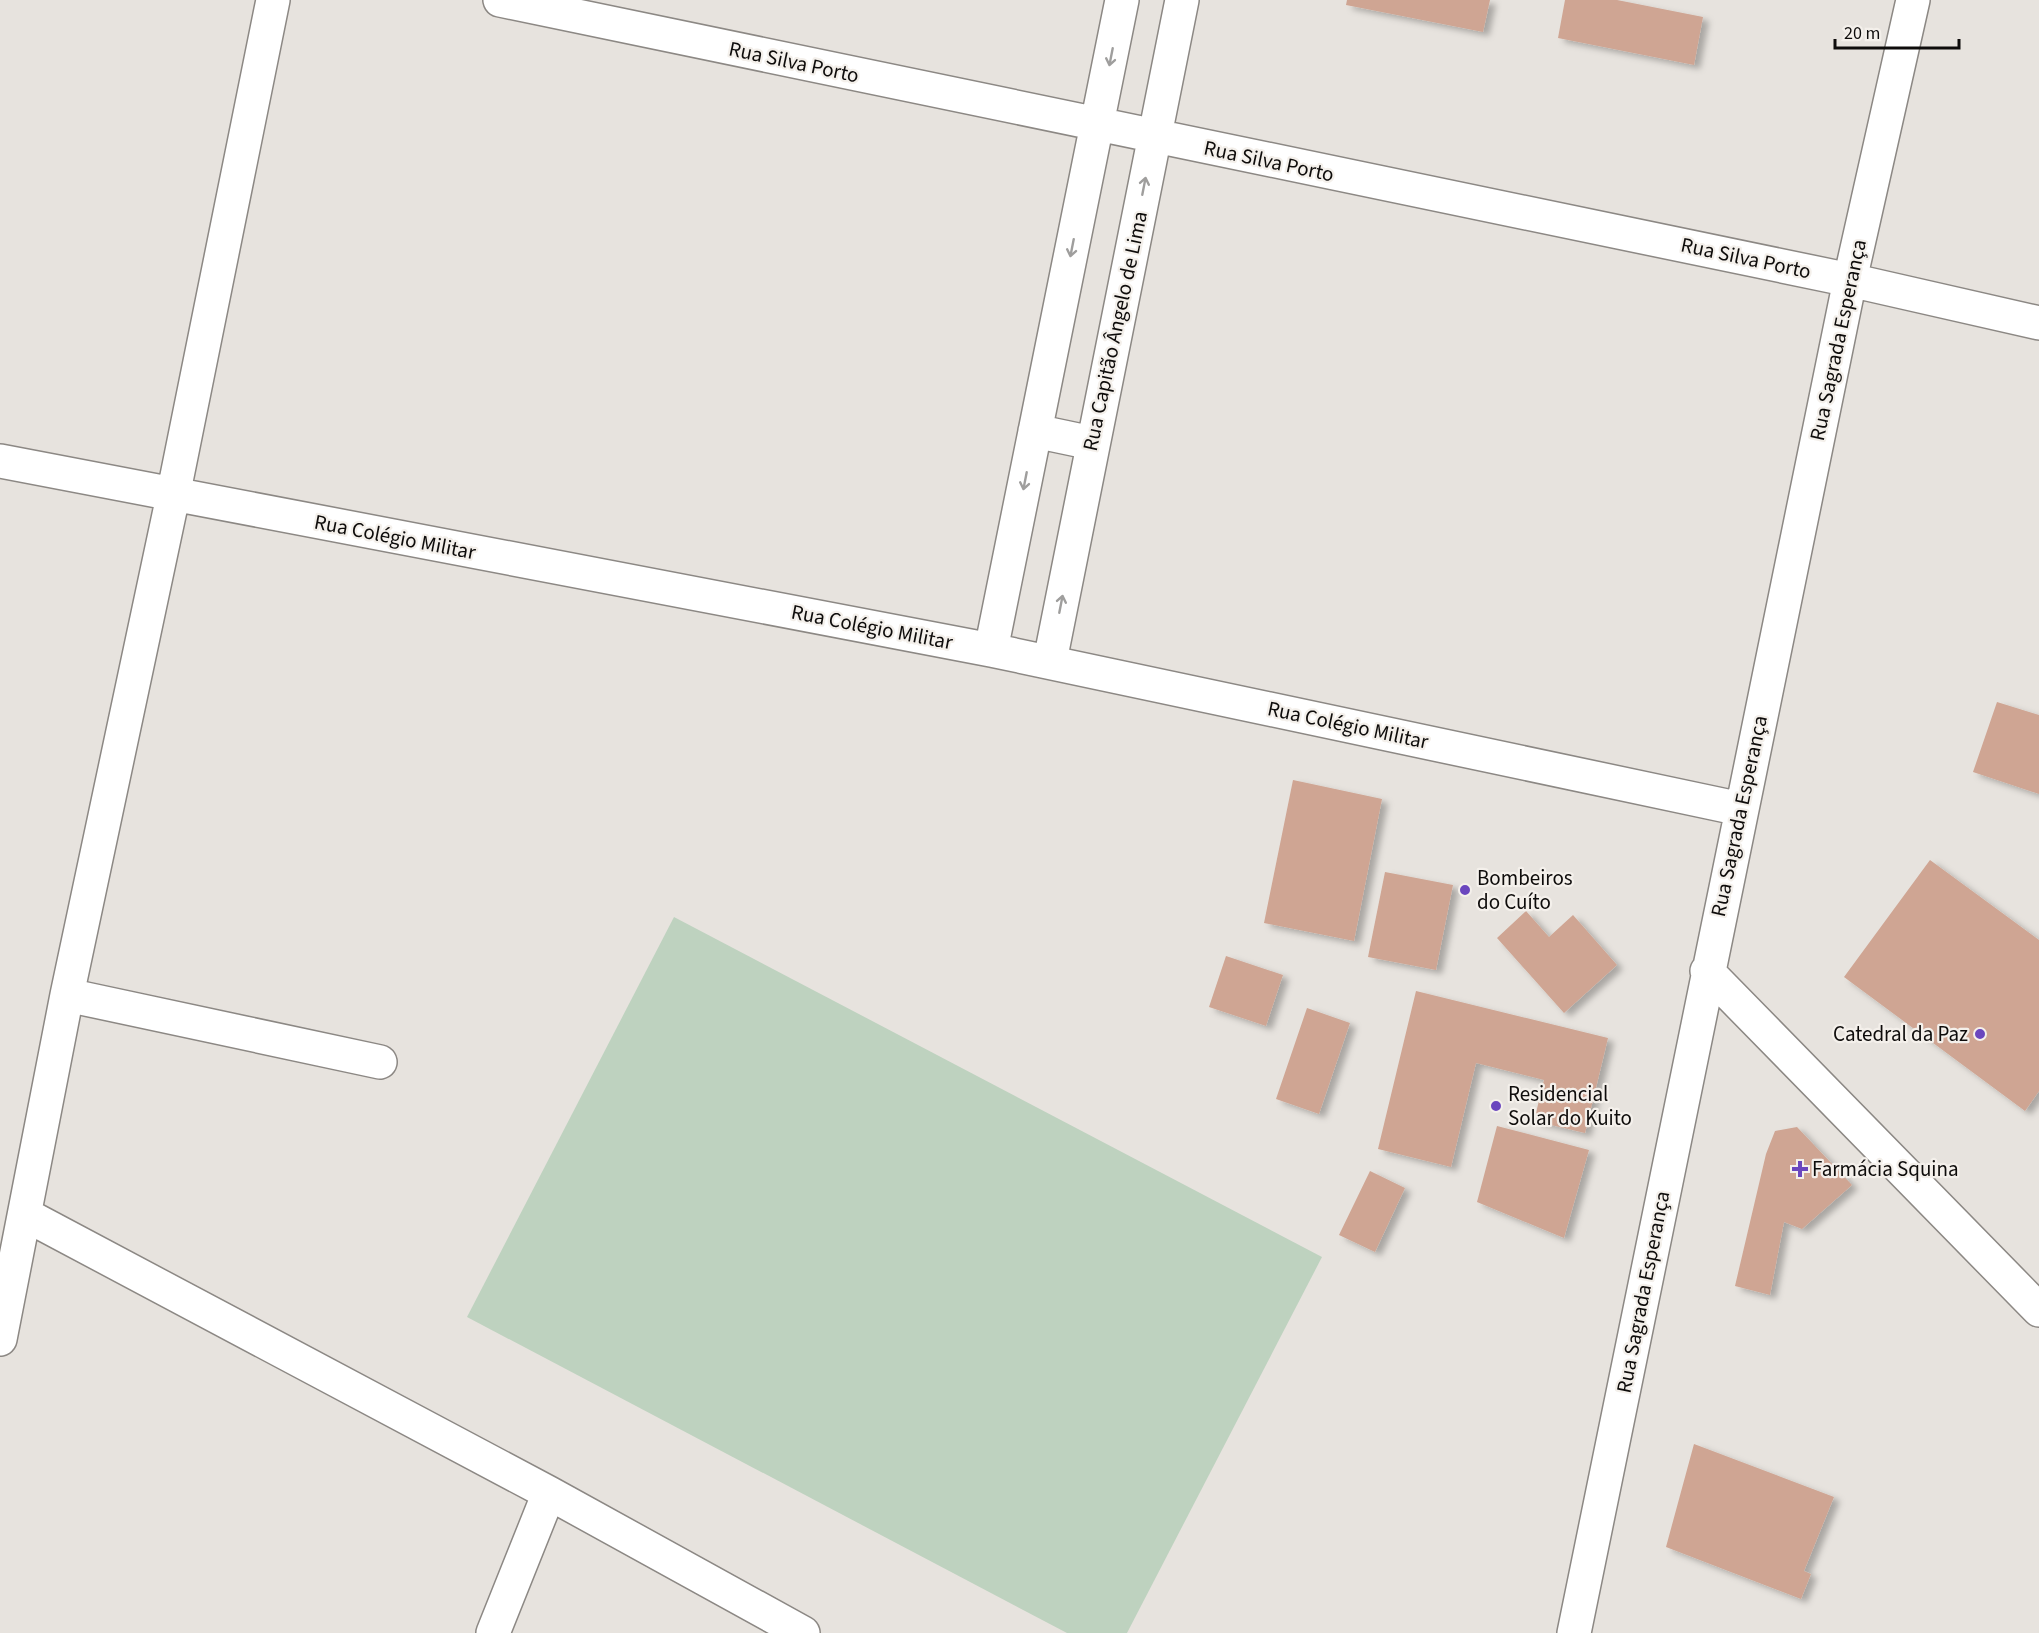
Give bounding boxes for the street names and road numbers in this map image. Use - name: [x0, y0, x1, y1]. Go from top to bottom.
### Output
- street label: Rua Silva Porto: [726, 34, 862, 90]
- street label: Rua Silva Porto: [1201, 133, 1337, 189]
- street label: Rua Capitão Ângelo de Lima: [1075, 208, 1155, 454]
- street label: Rua Silva Porto: [1678, 230, 1814, 286]
- street label: Rua Sagrada Esperança: [1802, 237, 1874, 443]
- street label: Rua Colégio Militar: [312, 507, 479, 567]
- street label: Rua Colégio Militar: [789, 597, 956, 657]
- street label: Rua Colégio Militar: [1265, 693, 1432, 757]
- street label: Rua Sagrada Esperança: [1703, 713, 1775, 919]
- street label: Rua Sagrada Esperança: [1609, 1188, 1677, 1396]

